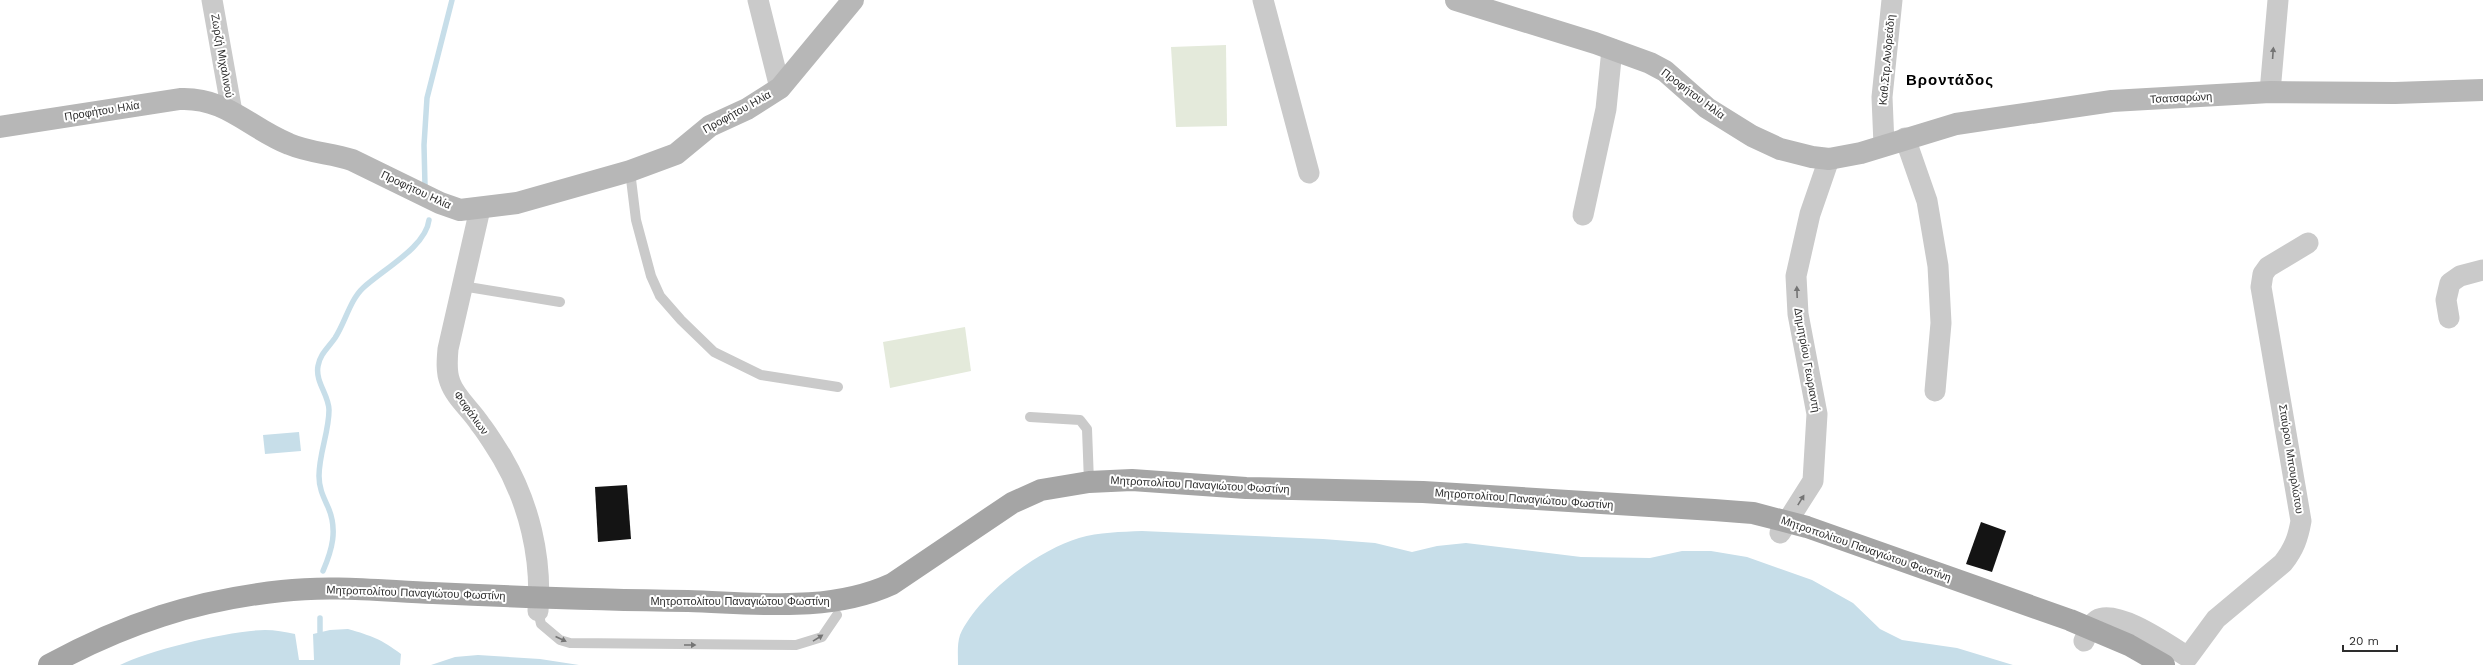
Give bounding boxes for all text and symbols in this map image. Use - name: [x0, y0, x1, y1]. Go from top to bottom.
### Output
- street label: Ζωρζή Μιχαλινού: [208, 13, 236, 99]
- street label: Καθ.Στρ.Ανδρεάδη: [1877, 14, 1897, 106]
- one-way arrow: [2269, 47, 2276, 59]
- street label: Προφήτου Ηλία: [1659, 66, 1728, 122]
- district label: Βροντάδος: [1906, 71, 1994, 89]
- street label: Προφήτου Ηλία: [701, 88, 774, 136]
- street label: Τσατσαρώνη: [2149, 90, 2213, 106]
- street label: Προφήτου Ηλία: [64, 99, 141, 123]
- street label: Προφήτου Ηλία: [379, 168, 454, 212]
- one-way arrow: [1794, 285, 1800, 298]
- street label: Δημητρίου Γεωριαντή: [1791, 307, 1823, 413]
- street label: Φαφάλιων: [451, 389, 491, 438]
- street label: Σταύρου Μπουρλώτου: [2276, 403, 2306, 515]
- street label: Μητροπολίτου Παναγιώτου Φωστίνη: [1110, 474, 1290, 496]
- street label: Μητροπολίτου Παναγιώτου Φωστίνη: [1434, 486, 1614, 512]
- one-way arrow: [1797, 495, 1805, 506]
- street label: Μητροπολίτου Παναγιώτου Φωστίνη: [1779, 514, 1953, 584]
- street label: Μητροπολίτου Παναγιώτου Φωστίνη: [326, 583, 506, 603]
- street label: Μητροπολίτου Παναγιώτου Φωστίνη: [650, 595, 830, 608]
- scale bar: [2343, 627, 2397, 653]
- one-way arrow: [813, 634, 824, 641]
- text: 20 m: [2349, 634, 2379, 648]
- one-way arrow: [555, 636, 567, 642]
- one-way arrow: [684, 642, 697, 648]

